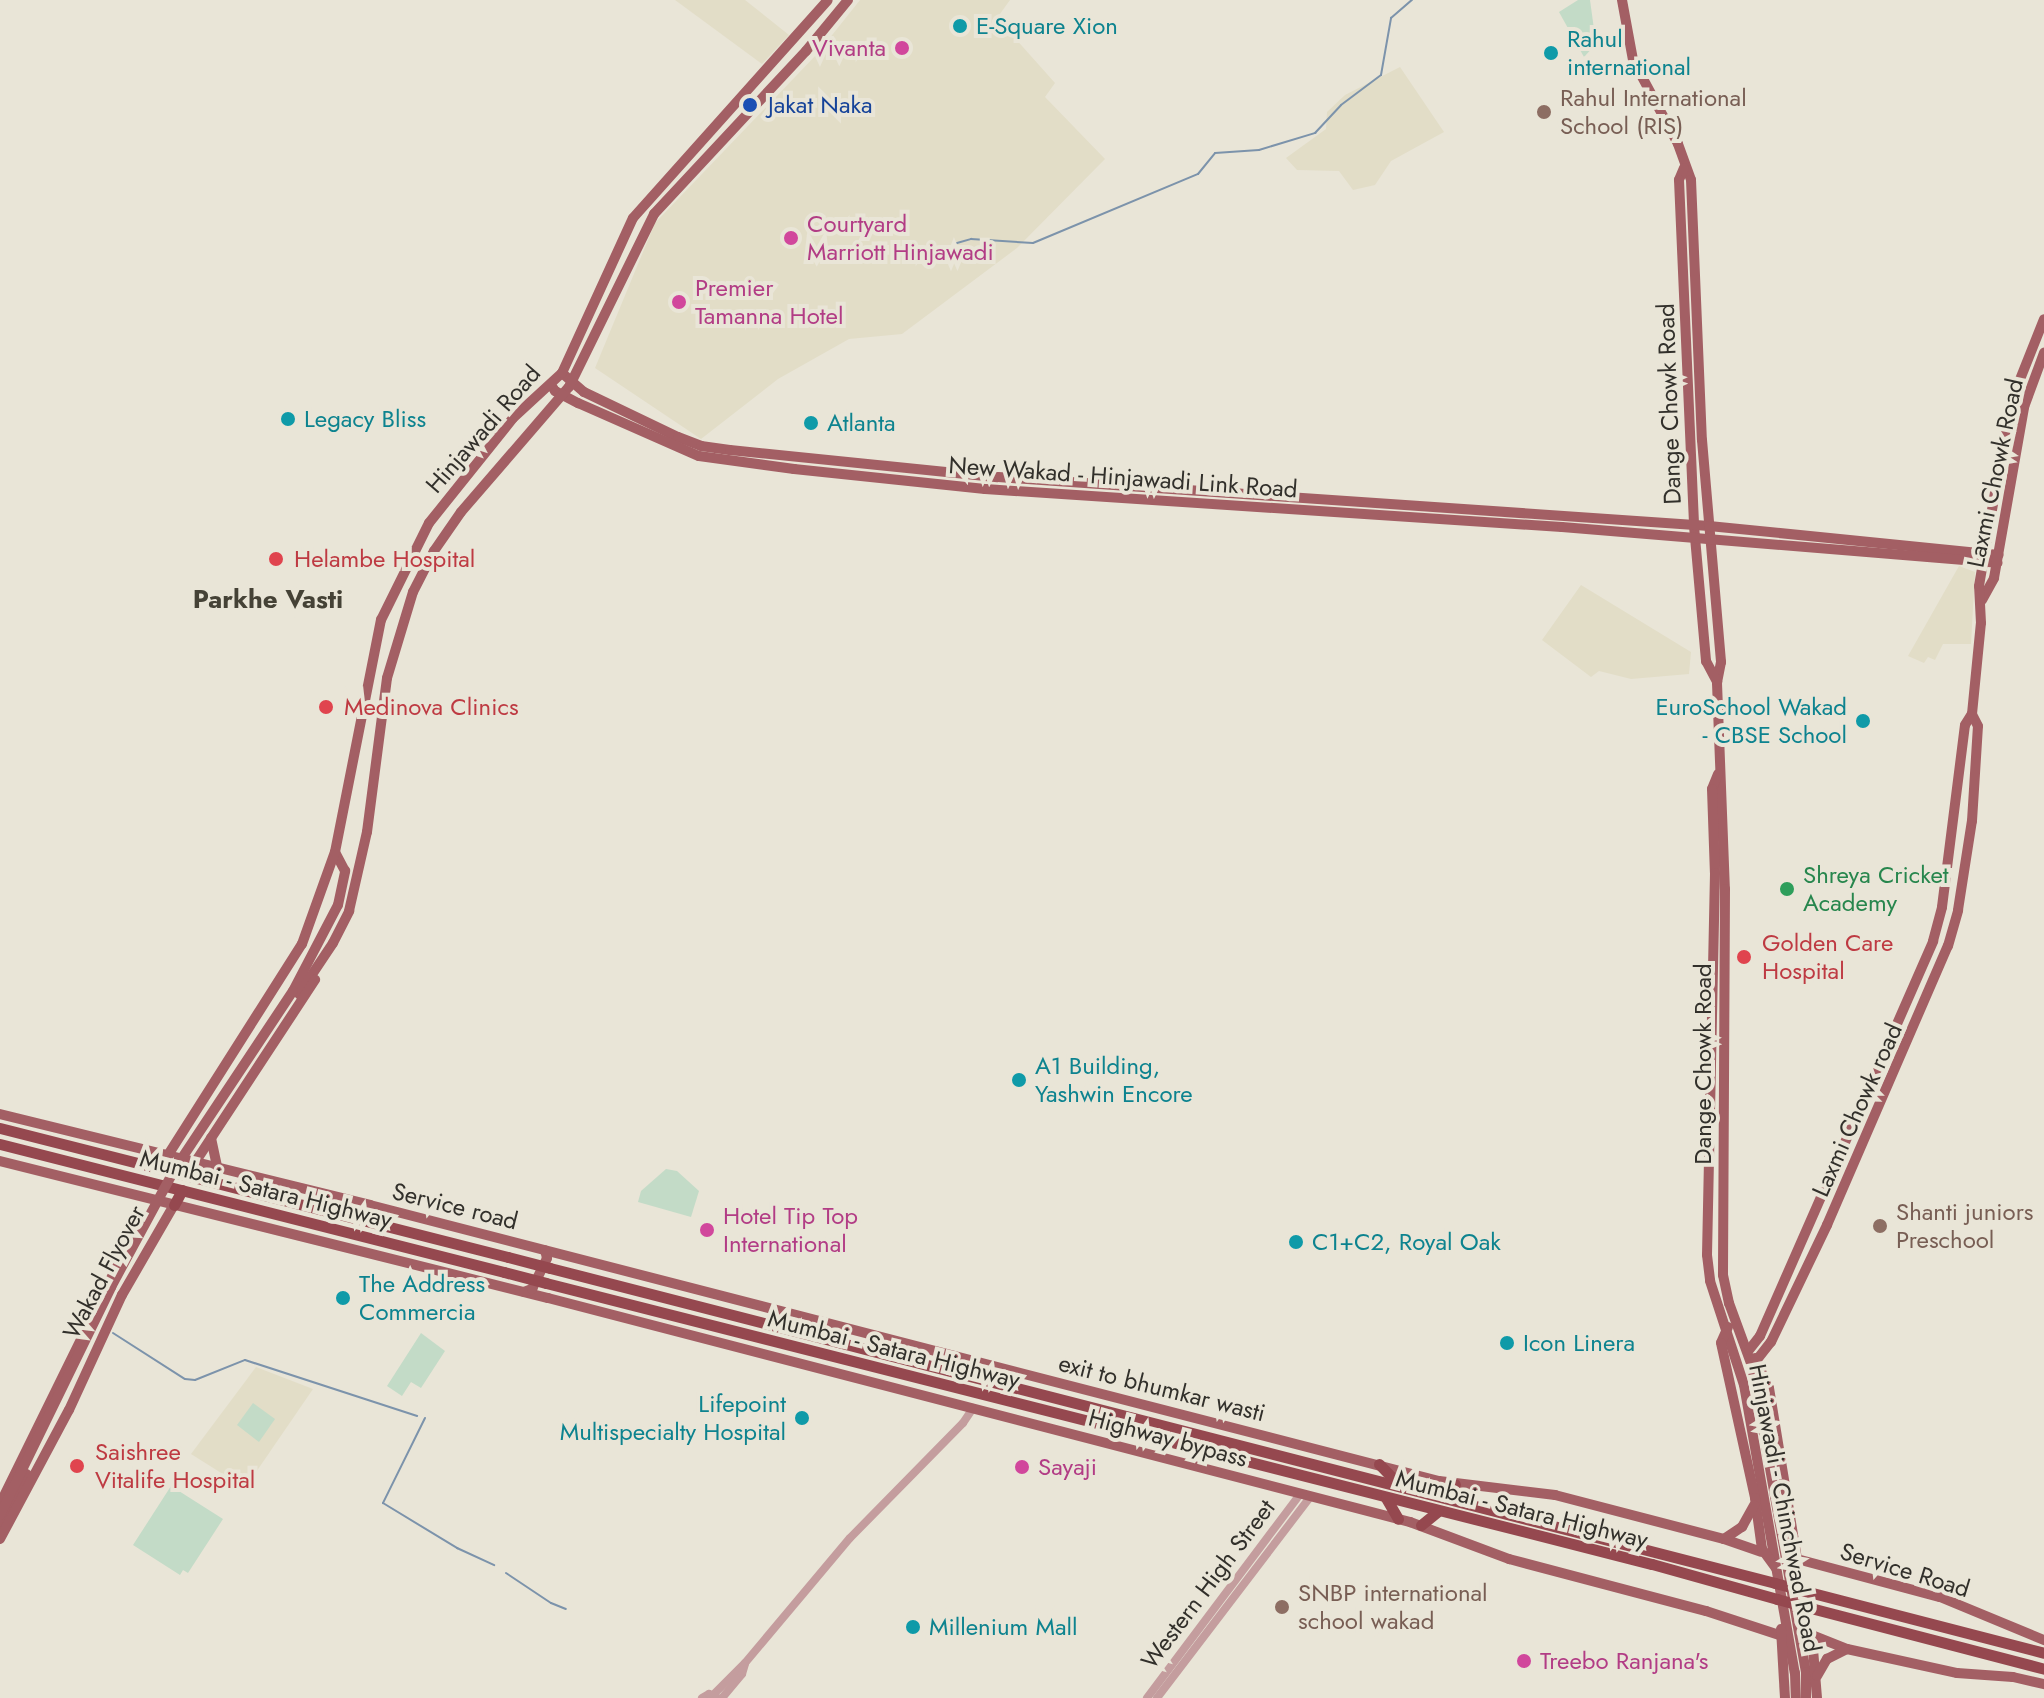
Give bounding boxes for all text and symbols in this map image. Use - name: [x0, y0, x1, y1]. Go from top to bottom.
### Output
- place label: E-Square Xion: [976, 12, 1118, 40]
- marker: E-Square Xion: [951, 17, 969, 35]
- place label: Rahul international: [1567, 25, 1691, 81]
- place label: Vivanta: [812, 34, 886, 62]
- marker: Vivanta: [893, 39, 911, 57]
- marker: Rahul international: [1542, 44, 1560, 62]
- place label: Rahul International School (RIS): [1560, 84, 1747, 140]
- place label: Jakat Naka: [768, 91, 873, 119]
- marker: Jakat Naka: [739, 94, 761, 116]
- marker: Rahul International School (RIS): [1535, 103, 1553, 121]
- place label: Courtyard Marriott Hinjawadi: [807, 210, 994, 266]
- marker: Courtyard Marriott Hinjawadi: [782, 229, 800, 247]
- place label: Premier Tamanna Hotel: [695, 274, 843, 330]
- marker: Premier Tamanna Hotel: [670, 293, 688, 311]
- street label: Dange Chowk Road: [1651, 303, 1687, 505]
- street label: Hinjawadi Road: [420, 359, 546, 499]
- street label: Laxmi Chowk Road: [1961, 376, 2029, 570]
- place label: Legacy Bliss: [304, 405, 426, 433]
- place label: Atlanta: [827, 409, 896, 437]
- marker: Legacy Bliss: [279, 410, 297, 428]
- marker: Atlanta: [802, 414, 820, 432]
- street label: New Wakad - Hinjawadi Link Road: [948, 450, 1298, 504]
- place label: Helambe Hospital: [294, 545, 475, 573]
- marker: Helambe Hospital: [265, 548, 287, 570]
- district label: Parkhe Vasti: [193, 584, 343, 616]
- place label: Medinova Clinics: [344, 693, 519, 721]
- place label: EuroSchool Wakad - CBSE School: [1655, 693, 1847, 749]
- marker: Medinova Clinics: [315, 696, 337, 718]
- marker: EuroSchool Wakad - CBSE School: [1854, 712, 1872, 730]
- place label: Shreya Cricket Academy: [1803, 861, 1949, 917]
- marker: Shreya Cricket Academy: [1778, 880, 1796, 898]
- place label: Golden Care Hospital: [1762, 929, 1893, 985]
- marker: Golden Care Hospital: [1733, 946, 1755, 968]
- street label: Dange Chowk Road: [1689, 963, 1717, 1165]
- street label: Laxmi Chowk road: [1806, 1019, 1908, 1201]
- place label: A1 Building, Yashwin Encore: [1035, 1052, 1193, 1108]
- marker: A1 Building, Yashwin Encore: [1010, 1071, 1028, 1089]
- street label: Mumbai - Satara Highway: [137, 1144, 395, 1234]
- street label: Service road: [389, 1176, 521, 1236]
- place label: Shanti juniors Preschool: [1896, 1198, 2034, 1254]
- street label: Wakad Flyover: [57, 1200, 151, 1344]
- place label: Hotel Tip Top International: [723, 1202, 858, 1258]
- marker: Shanti juniors Preschool: [1871, 1217, 1889, 1235]
- marker: Hotel Tip Top International: [698, 1221, 716, 1239]
- place label: C1+C2, Royal Oak: [1312, 1228, 1501, 1256]
- marker: C1+C2, Royal Oak: [1287, 1233, 1305, 1251]
- place label: The Address Commercia: [359, 1270, 485, 1326]
- marker: The Address Commercia: [334, 1289, 352, 1307]
- street label: Mumbai - Satara Highway: [765, 1304, 1023, 1394]
- place label: Icon Linera: [1523, 1329, 1635, 1357]
- marker: Icon Linera: [1498, 1334, 1516, 1352]
- street label: exit to bhumkar wasti: [1056, 1348, 1268, 1428]
- street label: Hinjawadi - Chinchwad Road: [1743, 1361, 1827, 1655]
- place label: Lifepoint Multispecialty Hospital: [560, 1390, 786, 1446]
- street label: Highway bypass: [1085, 1403, 1251, 1473]
- marker: Lifepoint Multispecialty Hospital: [793, 1409, 811, 1427]
- place label: Saishree Vitalife Hospital: [95, 1438, 255, 1494]
- place label: Sayaji: [1038, 1453, 1097, 1481]
- marker: Saishree Vitalife Hospital: [66, 1455, 88, 1477]
- marker: Sayaji: [1013, 1458, 1031, 1476]
- street label: Mumbai - Satara Highway: [1393, 1464, 1651, 1554]
- street label: Western High Street: [1135, 1494, 1281, 1674]
- street label: Service Road: [1837, 1537, 1973, 1603]
- place label: SNBP international school wakad: [1298, 1579, 1488, 1635]
- marker: SNBP international school wakad: [1273, 1598, 1291, 1616]
- place label: Millenium Mall: [929, 1613, 1077, 1641]
- marker: Millenium Mall: [904, 1618, 922, 1636]
- place label: Treebo Ranjana's: [1540, 1647, 1708, 1675]
- marker: Treebo Ranjana's: [1515, 1652, 1533, 1670]

